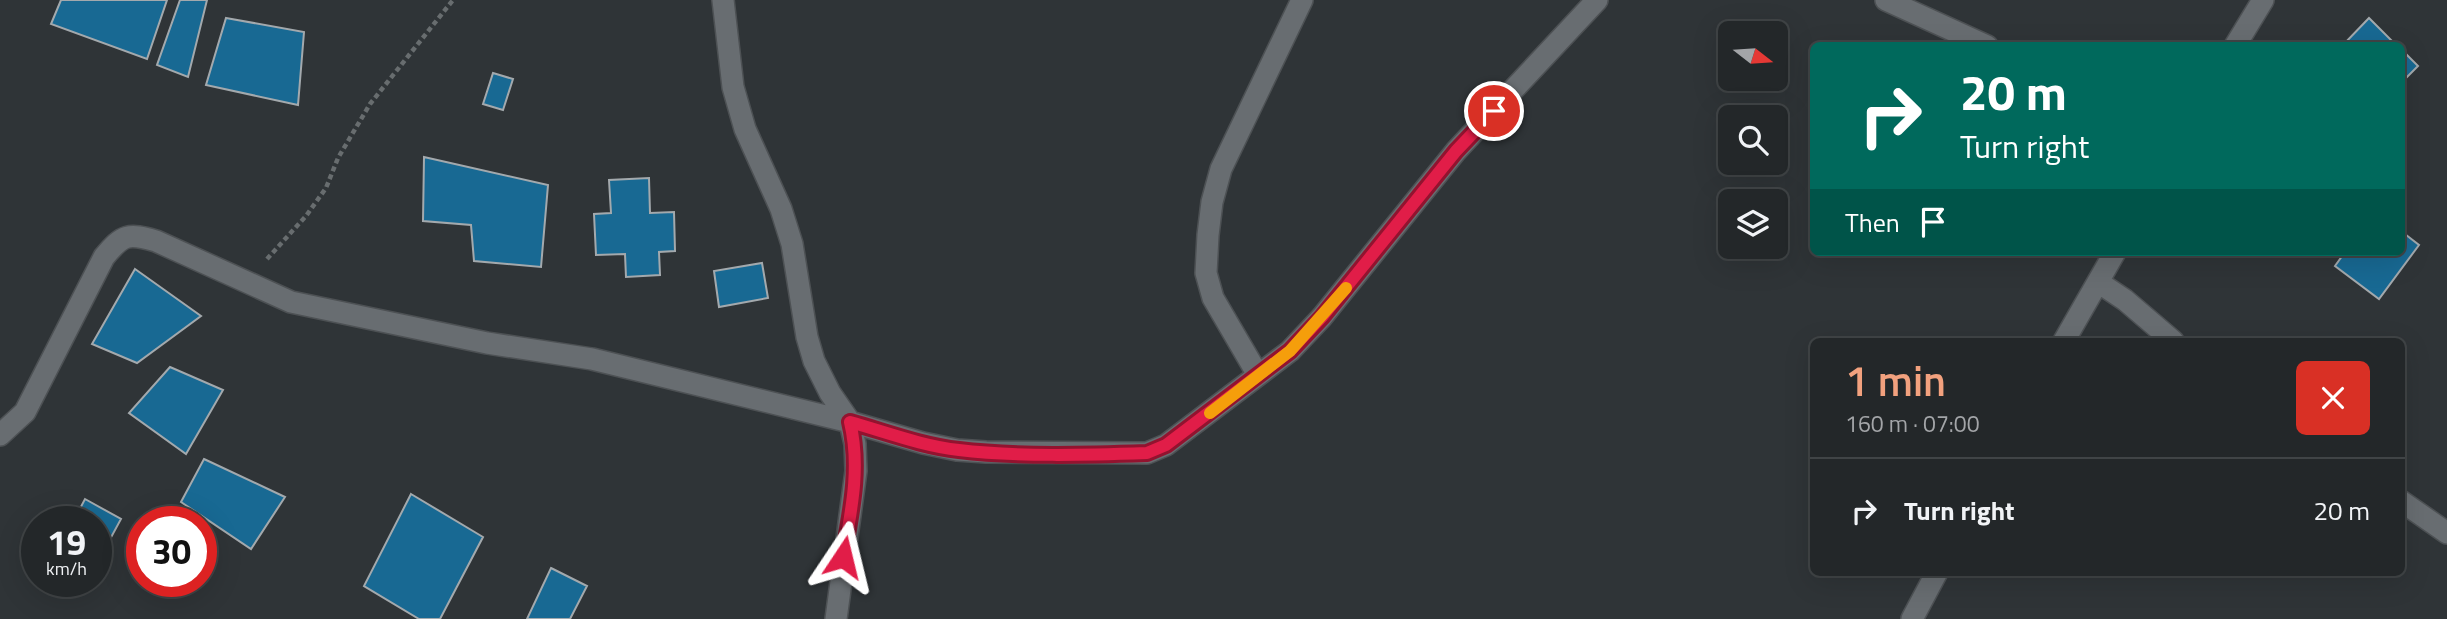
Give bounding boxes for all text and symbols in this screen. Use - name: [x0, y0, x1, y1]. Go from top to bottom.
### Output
- north arrow: [1718, 21, 1788, 91]
- map controls: [1718, 21, 1788, 259]
- text: 20 m: [1960, 54, 2067, 129]
- icon: right: [1845, 70, 1936, 161]
- pin: [1464, 81, 1524, 141]
- icon: arrive: [1475, 92, 1513, 130]
- button: search: [1718, 105, 1788, 175]
- text: Turn right: [1960, 122, 2089, 170]
- button: layers: [1718, 189, 1788, 259]
- text: Then: [1845, 203, 1900, 242]
- icon: arrive: [1914, 203, 1952, 241]
- text: 1 min: [1845, 348, 1946, 412]
- button: close: [2296, 361, 2370, 435]
- text: 160 m · 07:00: [1845, 406, 1980, 441]
- text: Turn right: [1904, 491, 2015, 530]
- text: 20 m: [2313, 491, 2370, 530]
- icon: right: [1845, 492, 1883, 530]
- speed limit sign: 30: [126, 506, 217, 597]
- text: 19: [47, 515, 86, 569]
- position arrow: [806, 520, 880, 594]
- text: km/h: [46, 555, 87, 582]

